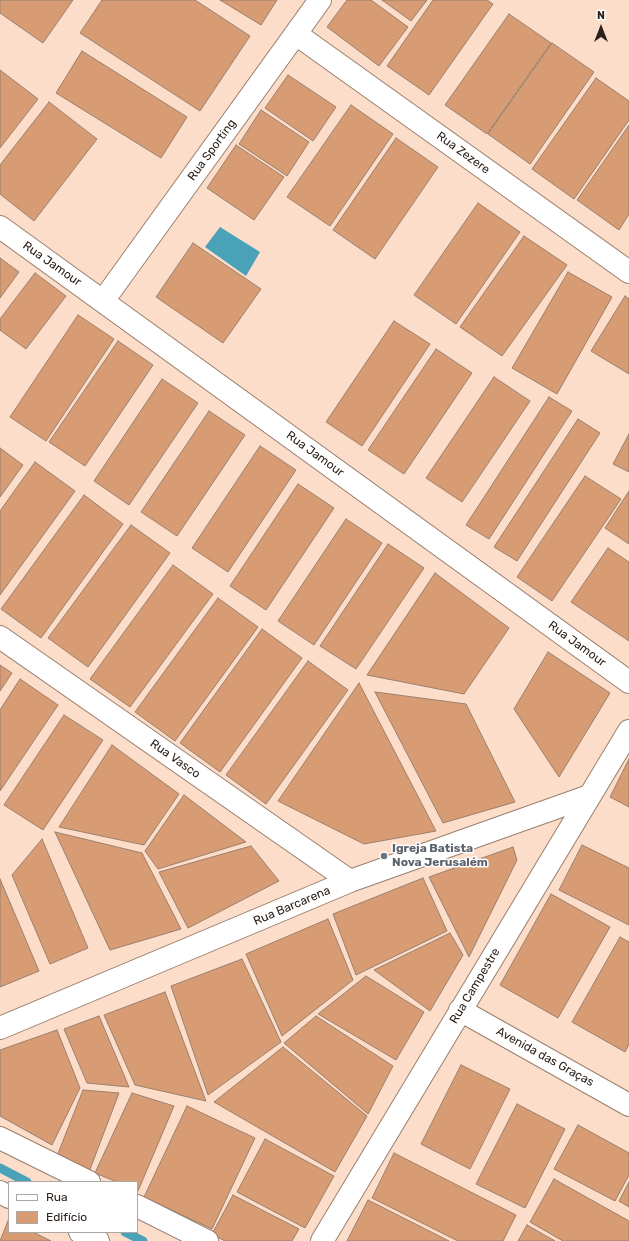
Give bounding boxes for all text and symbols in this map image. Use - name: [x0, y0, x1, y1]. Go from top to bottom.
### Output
- north arrow: [581, 8, 621, 48]
- text: N: [597, 9, 605, 22]
- street label: Rua Sporting: [185, 116, 239, 184]
- street label: Rua Zezere: [434, 129, 492, 177]
- street label: Rua Jamour: [20, 239, 84, 289]
- street label: Rua Jamour: [283, 428, 347, 480]
- street label: Rua Jamour: [545, 618, 609, 670]
- street label: Rua Vasco: [147, 736, 203, 782]
- place label: Igreja Batista Nova Jerusalém: [392, 842, 488, 870]
- marker: Igreja Batista Nova Jerusalém: [379, 851, 389, 861]
- street label: Rua Barcarena: [251, 883, 333, 929]
- street label: Rua Campestre: [447, 946, 503, 1026]
- street label: Avenida das Graças: [494, 1024, 596, 1090]
- legend: [8, 1181, 138, 1233]
- text: Rua: [46, 1190, 68, 1204]
- text: Edifício: [46, 1210, 87, 1224]

